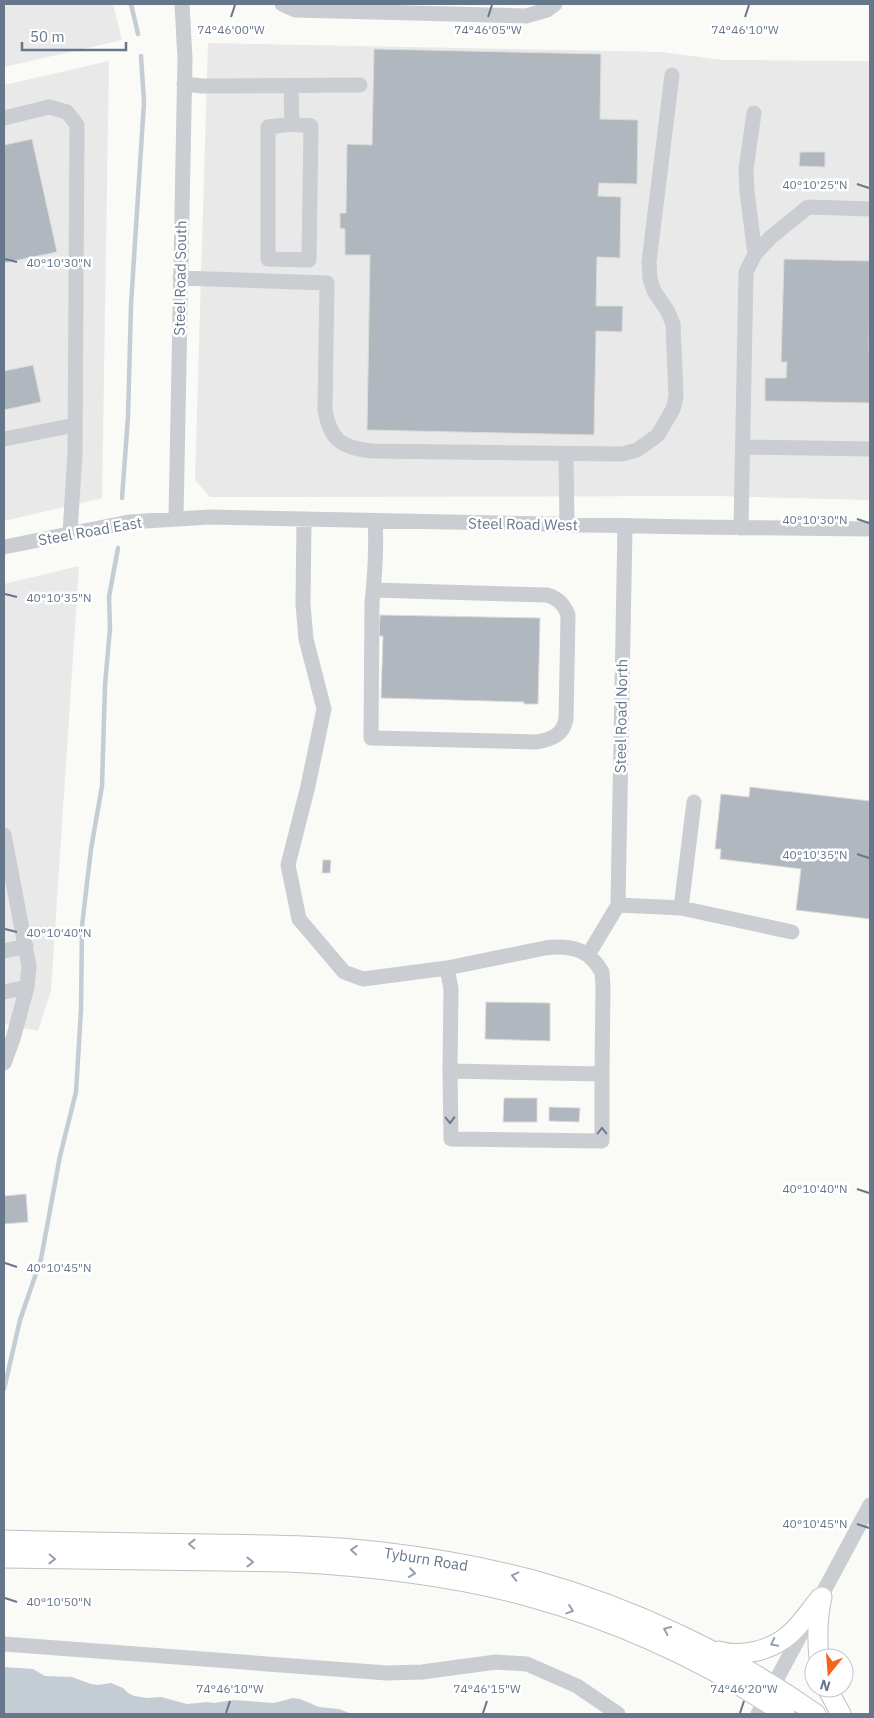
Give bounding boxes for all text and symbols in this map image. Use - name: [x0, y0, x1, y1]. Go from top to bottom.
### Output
- scale bar: [22, 20, 126, 52]
- text: 74°46'00"W: [197, 22, 265, 37]
- text: 74°46'05"W: [454, 22, 522, 37]
- text: 74°46'10"W: [711, 22, 779, 37]
- text: 50 m: [30, 27, 65, 46]
- text: 40°10'25"N: [782, 177, 848, 192]
- street label: Steel Road South: [169, 220, 191, 336]
- text: 40°10'30"N: [26, 255, 92, 270]
- text: 40°10'30"N: [782, 512, 848, 527]
- street label: Steel Road East: [37, 513, 143, 549]
- street label: Steel Road West: [468, 514, 578, 534]
- text: 40°10'35"N: [26, 590, 92, 605]
- street label: Steel Road North: [611, 659, 631, 773]
- text: 40°10'35"N: [782, 847, 848, 862]
- text: 40°10'40"N: [26, 925, 92, 940]
- one-way arrow: [445, 1116, 456, 1124]
- one-way arrow: [597, 1127, 607, 1134]
- text: 40°10'40"N: [782, 1181, 848, 1196]
- text: 40°10'45"N: [26, 1260, 92, 1275]
- text: 40°10'45"N: [782, 1516, 848, 1531]
- one-way arrow: [188, 1538, 196, 1549]
- street label: Tyburn Road: [383, 1543, 469, 1575]
- one-way arrow: [350, 1544, 358, 1555]
- one-way arrow: [49, 1554, 57, 1564]
- one-way arrow: [246, 1557, 254, 1567]
- one-way arrow: [408, 1567, 416, 1578]
- one-way arrow: [510, 1571, 519, 1582]
- text: 40°10'50"N: [26, 1594, 92, 1609]
- one-way arrow: [565, 1604, 574, 1614]
- one-way arrow: [663, 1626, 672, 1636]
- one-way arrow: [770, 1637, 779, 1647]
- north arrow: [804, 1648, 854, 1698]
- text: N: [818, 1675, 833, 1696]
- text: 74°46'10"W: [196, 1681, 264, 1696]
- text: 74°46'15"W: [453, 1681, 521, 1696]
- text: 74°46'20"W: [710, 1681, 778, 1696]

